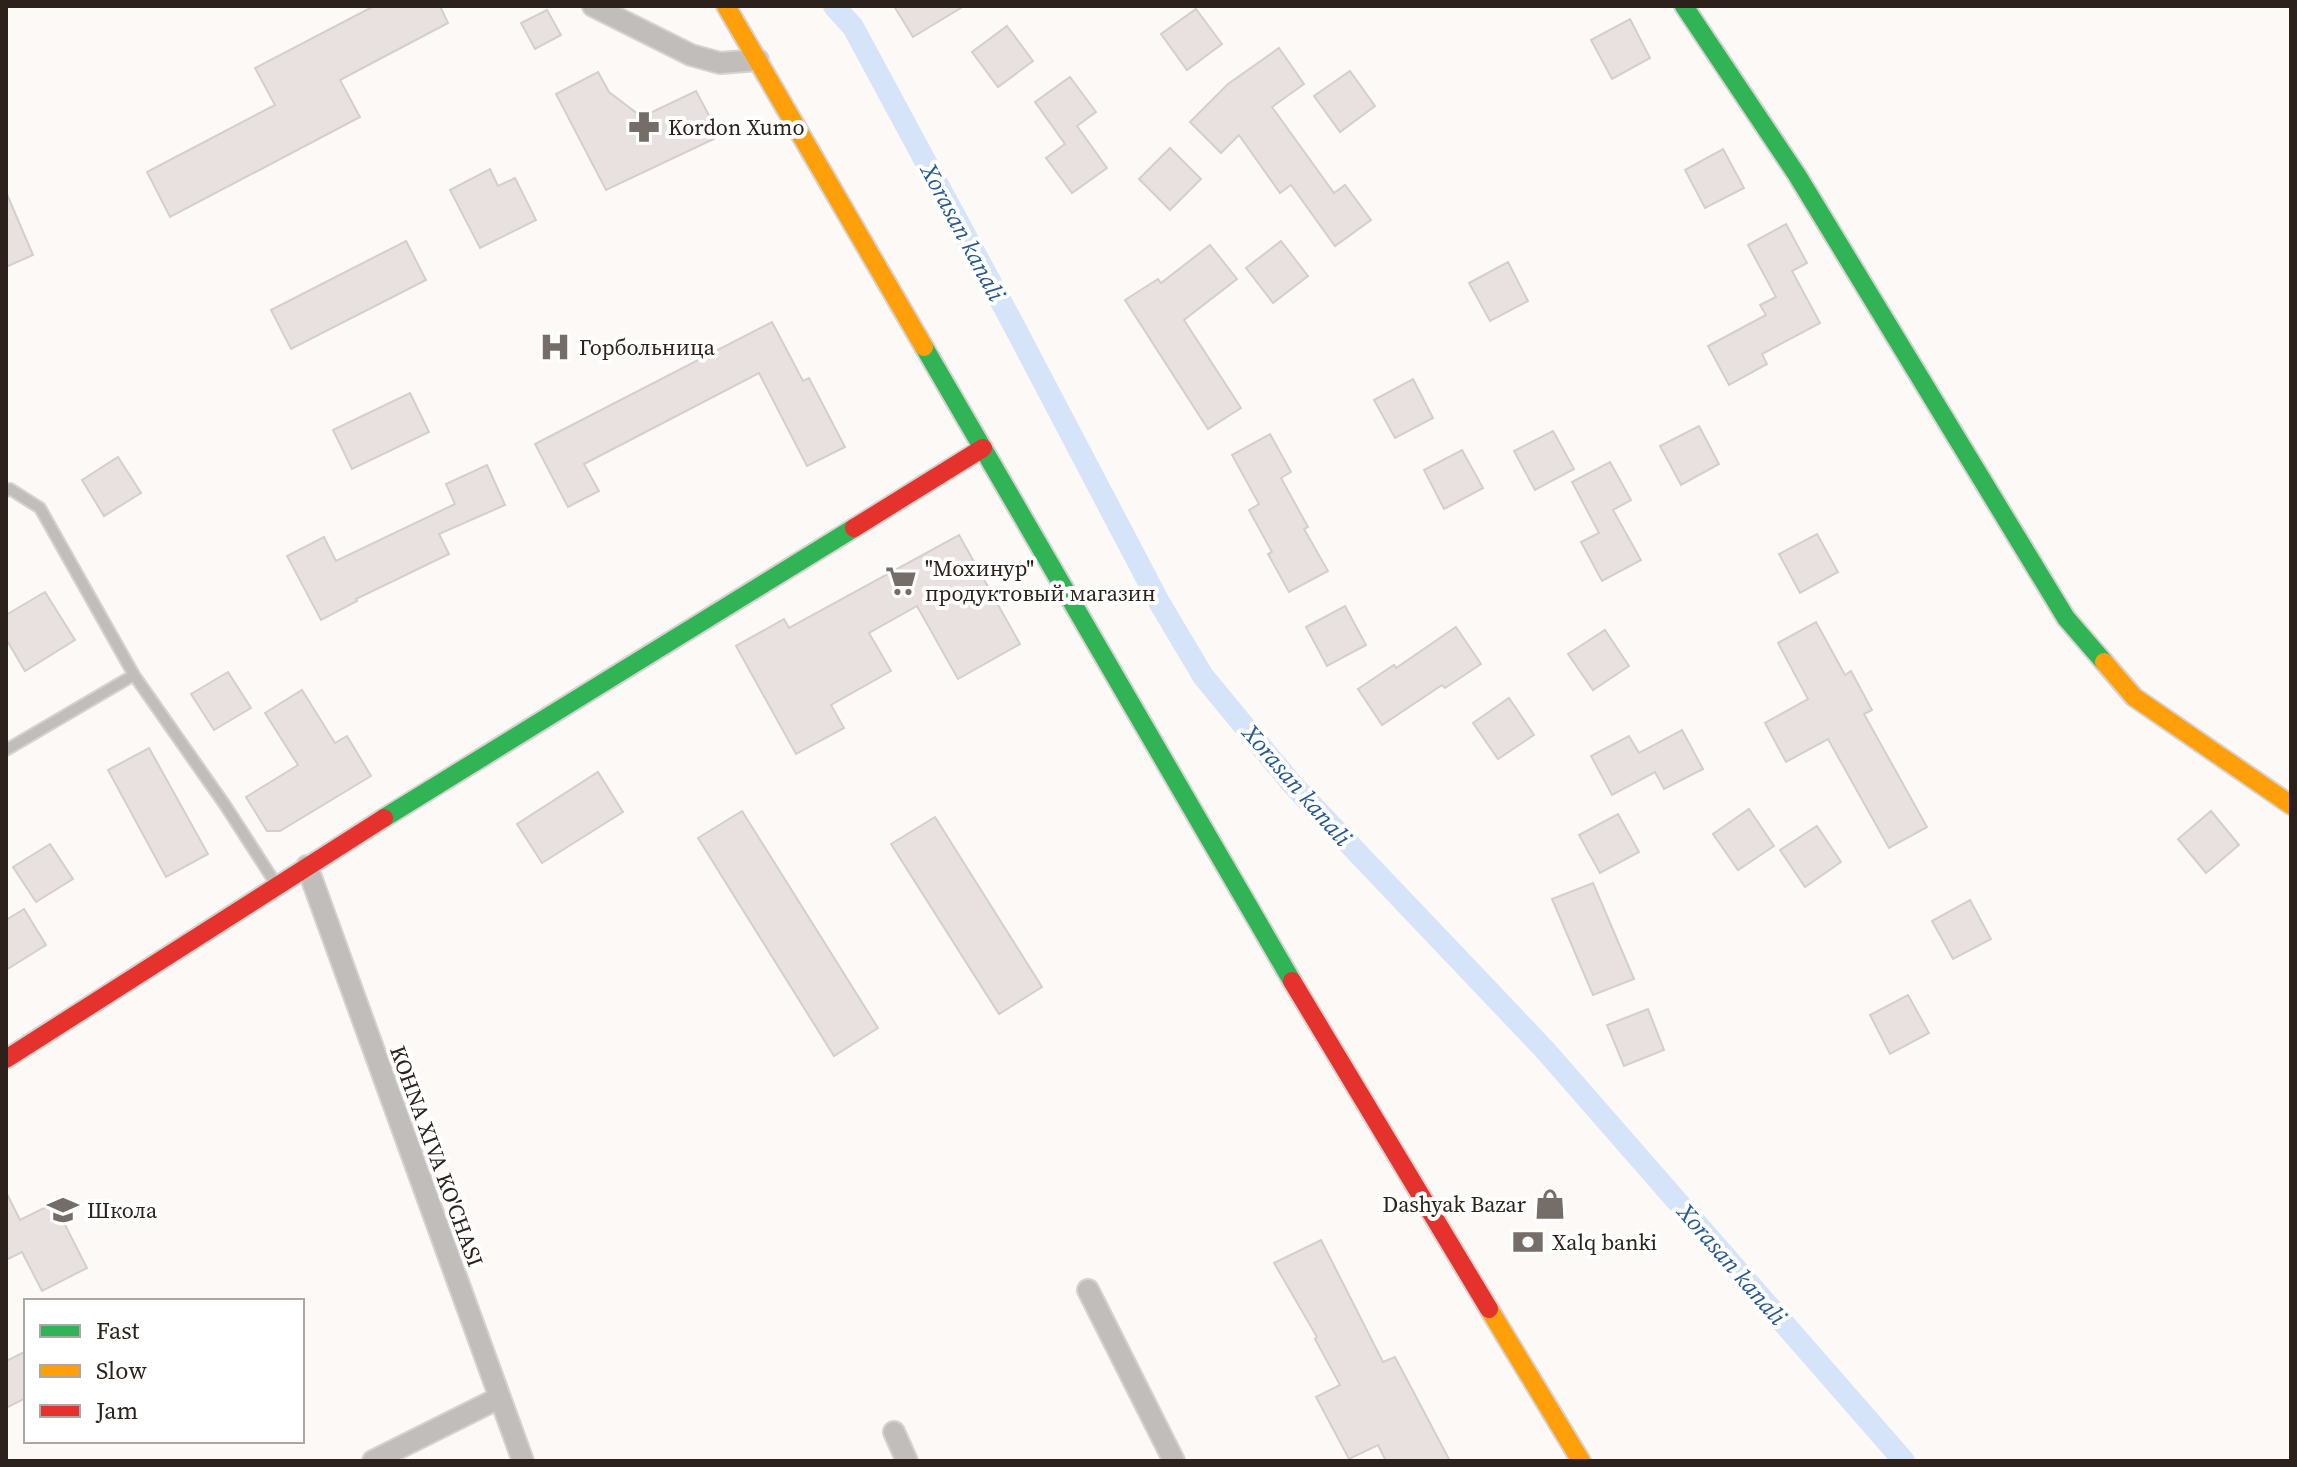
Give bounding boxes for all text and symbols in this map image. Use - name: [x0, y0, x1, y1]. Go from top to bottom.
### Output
- pharmacy icon: Kordon Xumo: [627, 110, 661, 144]
- place label: Kordon Xumo: [668, 112, 805, 142]
- water label: Xorasan kanali: [912, 156, 1014, 307]
- hospital icon: Горбольница: [538, 330, 572, 364]
- place label: Горбольница: [579, 332, 716, 362]
- place label: "Мохинур" продуктовый магазин: [925, 553, 1156, 608]
- supermarket icon: "Мохинур" продуктовый магазин: [884, 564, 918, 598]
- water label: Xorasan kanali: [1234, 716, 1360, 854]
- street label: KOHNA XIVA KO'CHASI: [383, 1041, 491, 1271]
- shop icon: Dashyak Bazar: [1533, 1187, 1567, 1221]
- place label: Dashyak Bazar: [1383, 1189, 1527, 1219]
- school or university icon: Школа: [46, 1193, 80, 1227]
- place label: Школа: [87, 1195, 158, 1225]
- water label: Xorasan kanali: [1669, 1195, 1795, 1333]
- bank icon: Xalq banki: [1511, 1225, 1545, 1259]
- place label: Xalq banki: [1552, 1227, 1657, 1257]
- legend: [24, 1299, 304, 1443]
- text: Fast: [96, 1314, 140, 1347]
- text: Slow: [96, 1354, 147, 1387]
- text: Jam: [95, 1394, 138, 1427]

